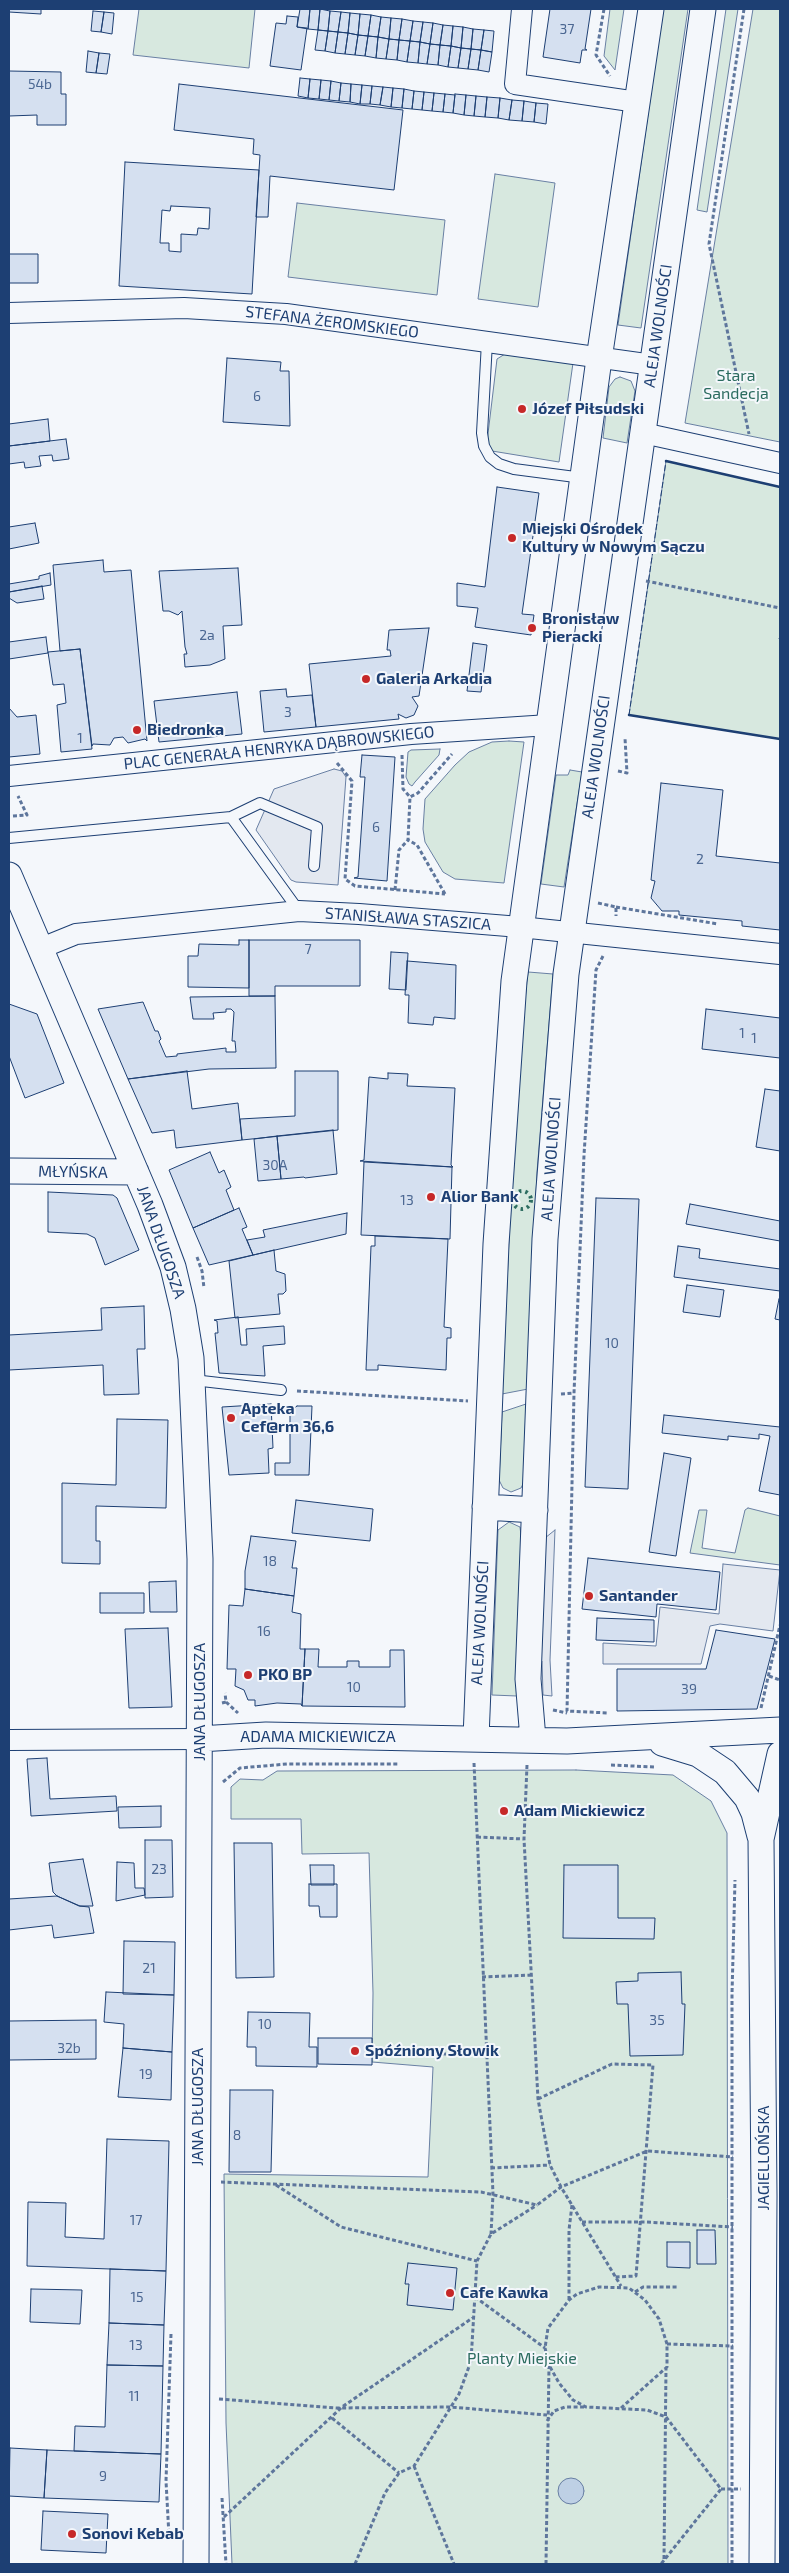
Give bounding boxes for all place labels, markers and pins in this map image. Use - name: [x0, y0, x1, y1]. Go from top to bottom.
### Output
- place label: Józef Piłsudski: [532, 399, 644, 419]
- marker: Józef Piłsudski: [516, 403, 528, 415]
- place label: Miejski Ośrodek Kultury w Nowym Sączu: [522, 519, 705, 557]
- marker: Miejski Ośrodek Kultury w Nowym Sączu: [506, 532, 518, 544]
- place label: Bronisław Pieracki: [542, 609, 619, 647]
- marker: Bronisław Pieracki: [526, 622, 538, 634]
- place label: Galeria Arkadia: [376, 669, 492, 689]
- marker: Galeria Arkadia: [360, 673, 372, 685]
- place label: Biedronka: [147, 720, 224, 740]
- marker: Biedronka: [131, 724, 143, 736]
- place label: Alior Bank: [441, 1187, 519, 1207]
- marker: Alior Bank: [425, 1191, 437, 1203]
- place label: Apteka Cef@rm 36,6: [241, 1399, 334, 1437]
- marker: Apteka Cef@rm 36,6: [225, 1412, 237, 1424]
- place label: Santander: [599, 1586, 678, 1606]
- marker: Santander: [583, 1590, 595, 1602]
- place label: PKO BP: [258, 1665, 312, 1685]
- marker: PKO BP: [242, 1669, 254, 1681]
- place label: Adam Mickiewicz: [514, 1801, 645, 1821]
- marker: Adam Mickiewicz: [498, 1805, 510, 1817]
- place label: Spóźniony Słowik: [365, 2041, 499, 2061]
- marker: Spóźniony Słowik: [349, 2045, 361, 2057]
- place label: Cafe Kawka: [460, 2283, 548, 2303]
- marker: Cafe Kawka: [444, 2287, 456, 2299]
- place label: Sonovi Kebab: [82, 2524, 184, 2544]
- marker: Sonovi Kebab: [66, 2528, 78, 2540]

